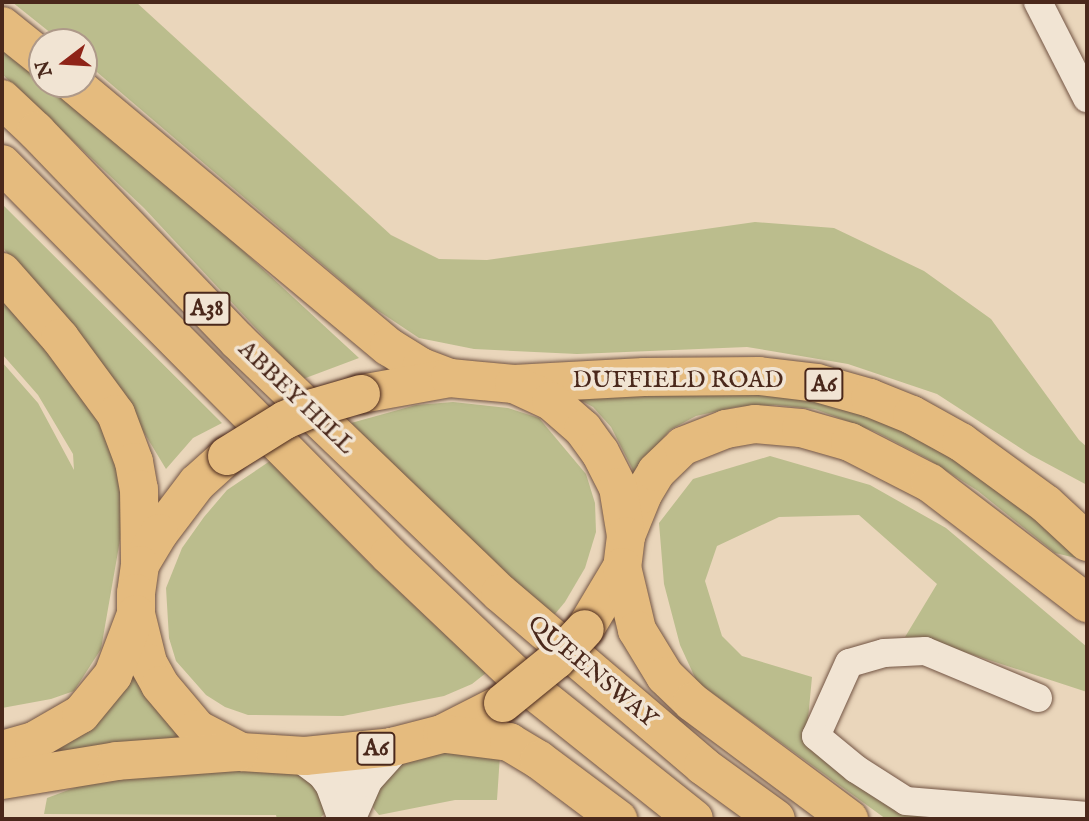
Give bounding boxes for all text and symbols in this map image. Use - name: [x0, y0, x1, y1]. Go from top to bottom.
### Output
- north arrow: [28, 28, 98, 98]
- text: N: [31, 57, 59, 80]
- road number: A38: [182, 290, 232, 328]
- street label: ABBEY HILL: [232, 335, 360, 461]
- road number: A6: [803, 366, 845, 404]
- street label: DUFFIELD ROAD: [573, 367, 783, 395]
- street label: QUEENSWAY: [522, 610, 662, 734]
- road number: A6: [355, 730, 397, 768]

